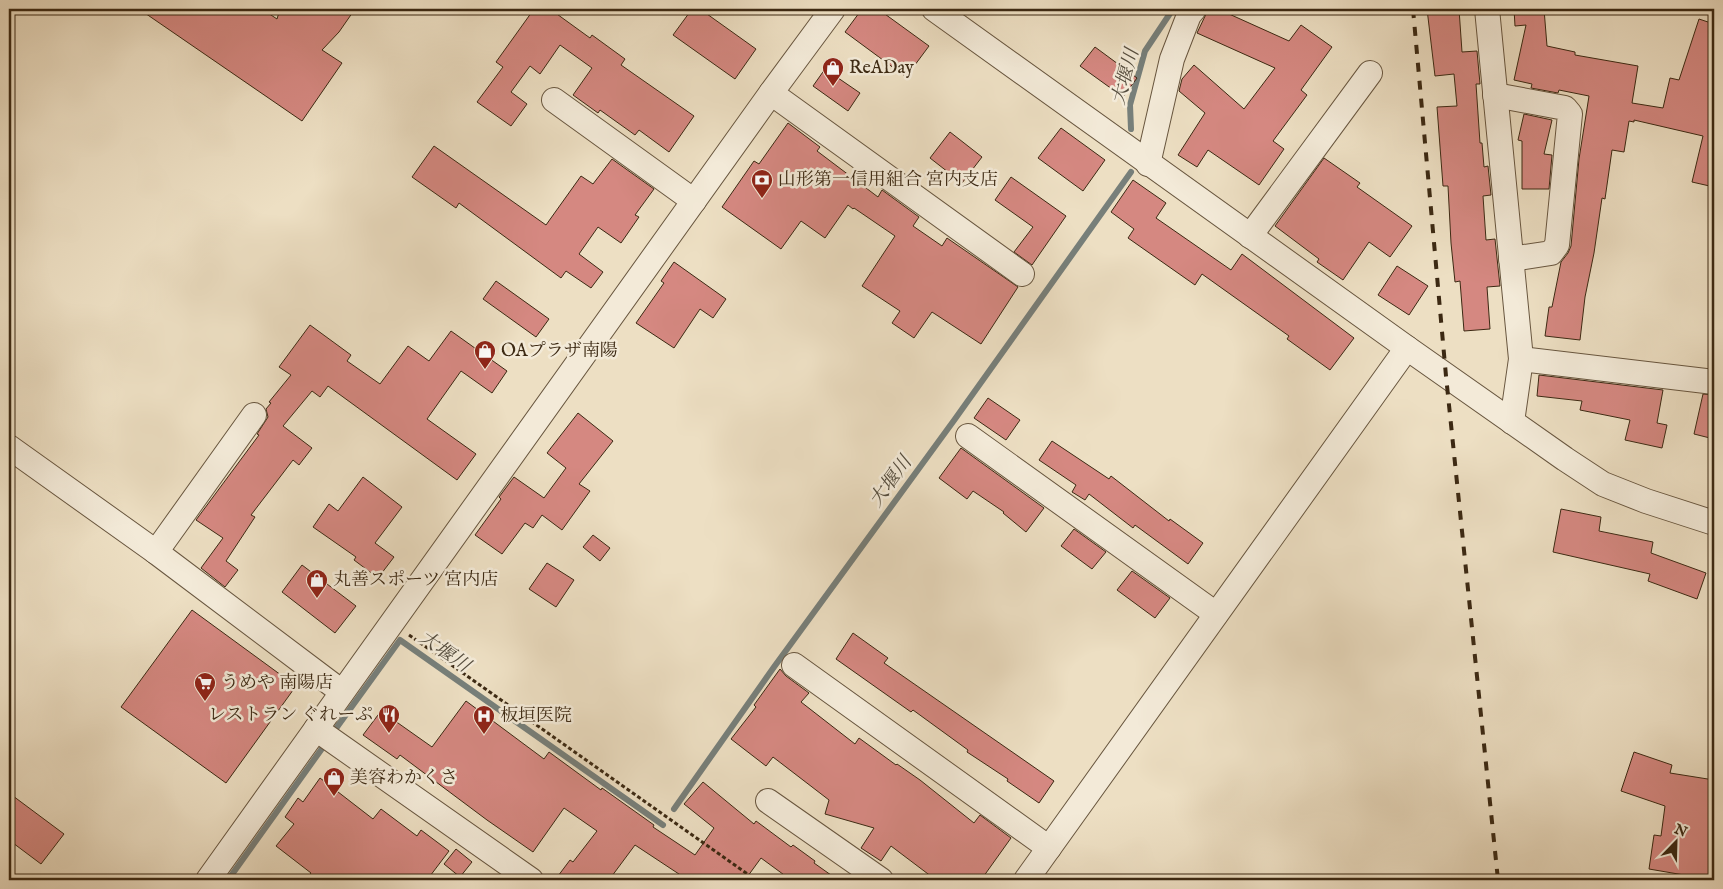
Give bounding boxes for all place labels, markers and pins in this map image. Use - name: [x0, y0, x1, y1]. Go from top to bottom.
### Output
- shop icon: ReADay: [821, 56, 845, 87]
- place label: ReADay: [849, 57, 914, 80]
- bank icon: 山形第一信用組合 宮内支店: [750, 168, 774, 199]
- place label: 山形第一信用組合 宮内支店: [778, 169, 998, 192]
- shop icon: OAプラザ南陽: [473, 339, 497, 370]
- place label: OAプラザ南陽: [501, 340, 618, 363]
- shop icon: 丸善スポーツ 宮内店: [305, 568, 329, 599]
- place label: 丸善スポーツ 宮内店: [333, 569, 498, 592]
- supermarket icon: うめや 南陽店: [193, 671, 217, 702]
- place label: うめや 南陽店: [221, 672, 333, 695]
- restaurant icon: レストラン ぐれーぷ: [377, 703, 401, 734]
- place label: レストラン ぐれーぷ: [208, 704, 373, 727]
- hospital icon: 板垣医院: [472, 704, 496, 735]
- place label: 板垣医院: [500, 705, 572, 728]
- shop icon: 美容わかくさ: [322, 766, 346, 797]
- place label: 美容わかくさ: [350, 767, 458, 790]

